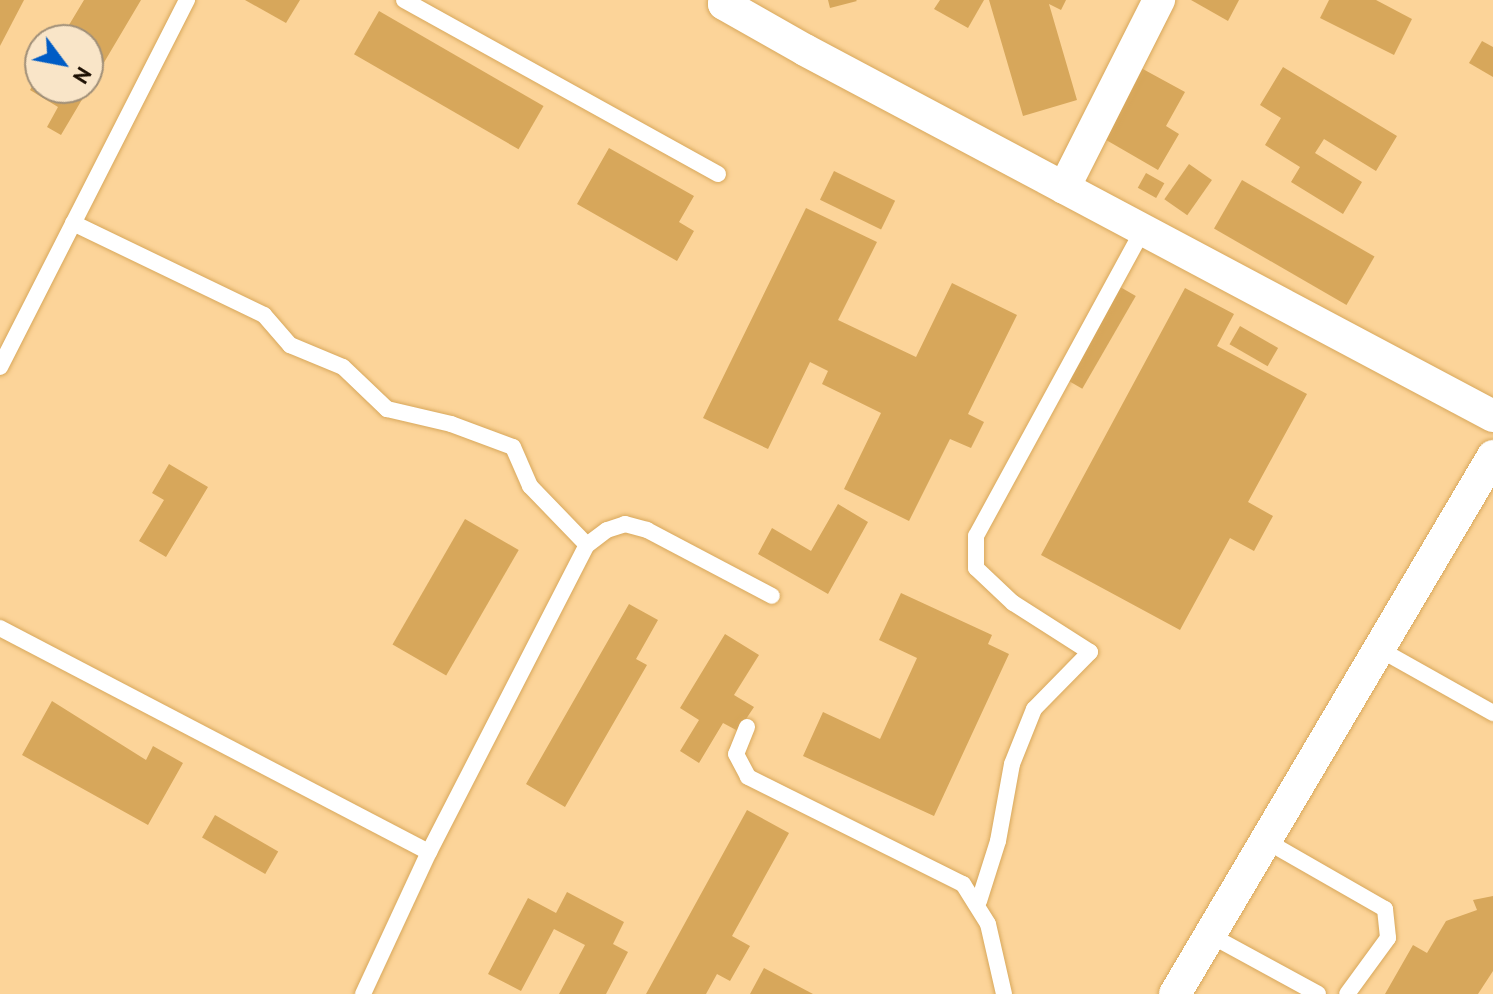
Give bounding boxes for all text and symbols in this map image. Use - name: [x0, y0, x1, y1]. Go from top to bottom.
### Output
- north arrow: [24, 24, 104, 104]
- text: N: [67, 62, 98, 89]

